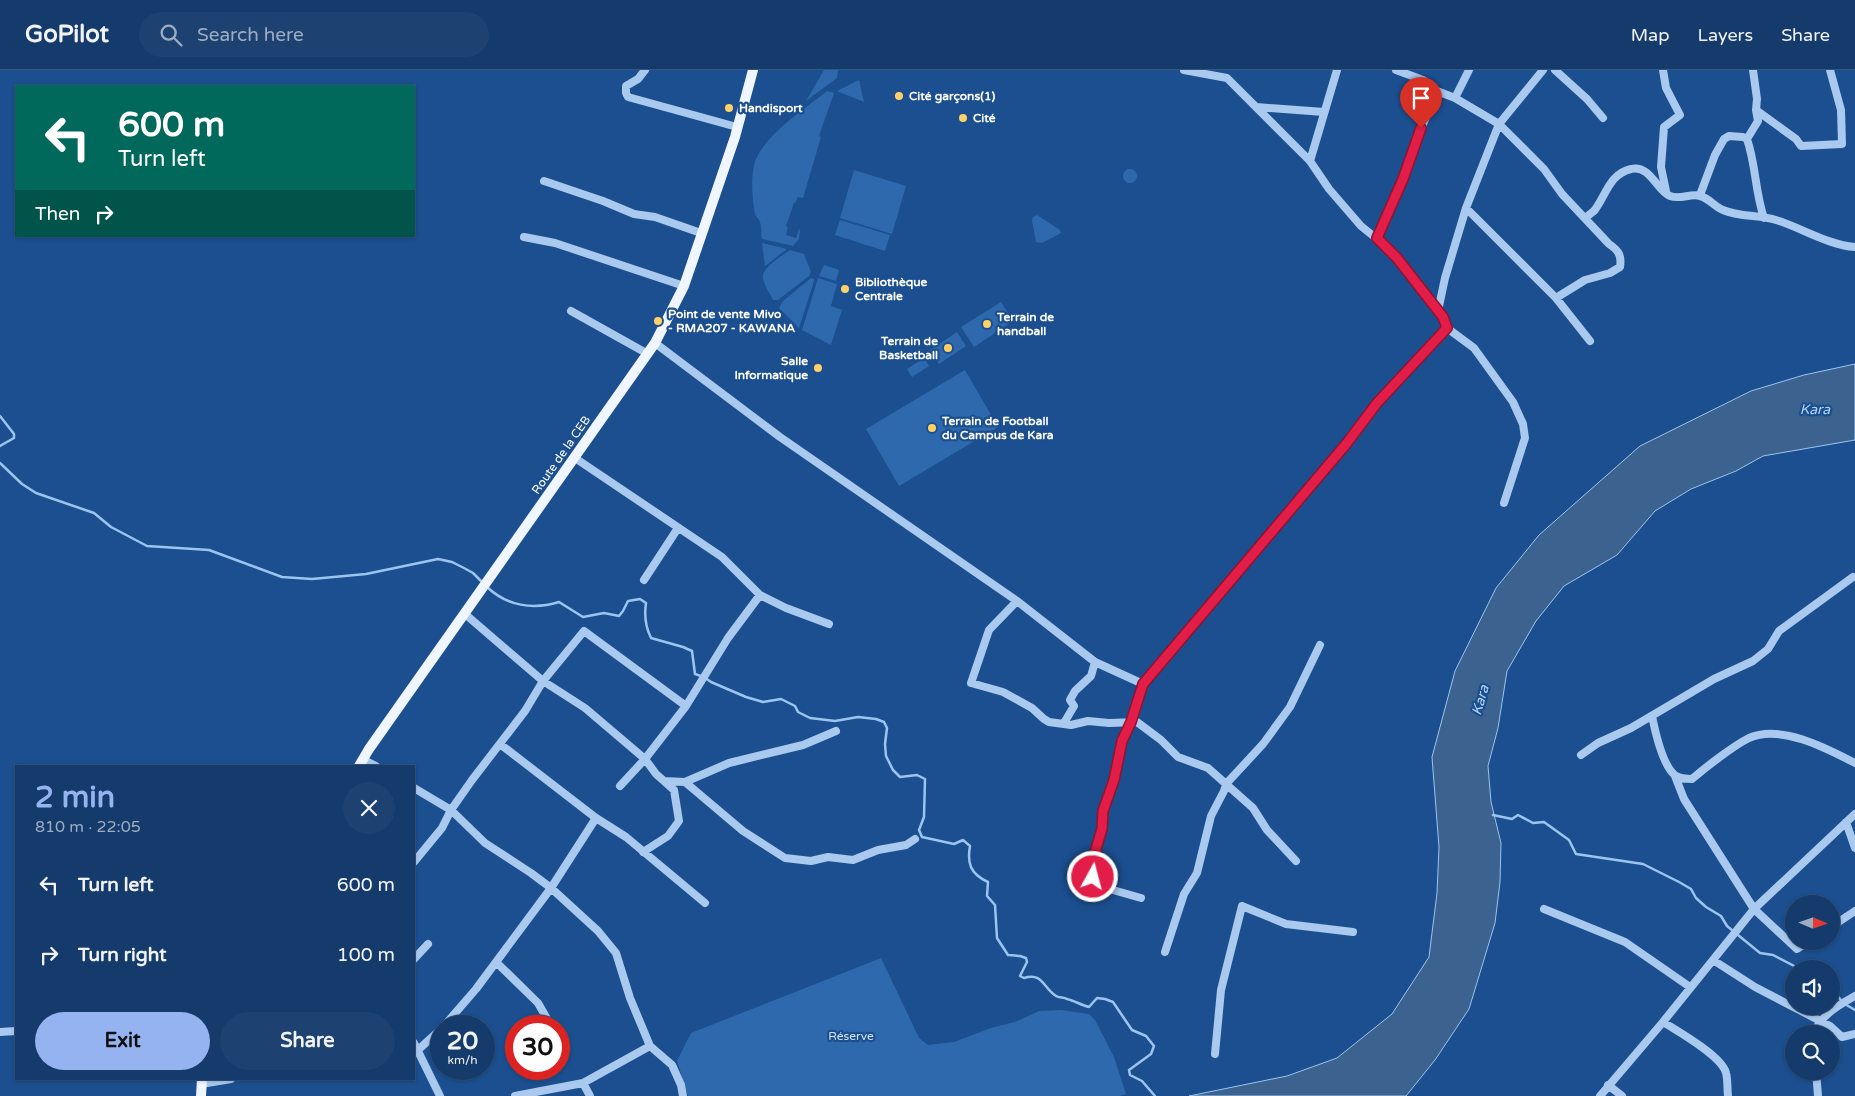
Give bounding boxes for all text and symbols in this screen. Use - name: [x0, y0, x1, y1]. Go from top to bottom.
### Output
- search box: [139, 12, 489, 57]
- text: GoPilot: [25, 20, 109, 49]
- icon: search: [157, 21, 185, 49]
- text: Search here: [197, 24, 304, 46]
- text: Map: [1631, 24, 1670, 46]
- text: Layers: [1698, 24, 1753, 46]
- text: Share: [1781, 24, 1830, 46]
- pin: [1400, 77, 1442, 128]
- icon: arrive: [1407, 84, 1435, 112]
- place label: Cité garçons(1): [909, 89, 995, 104]
- marker: Cité garçons(1): [893, 90, 905, 102]
- place label: Handisport: [739, 101, 803, 116]
- marker: Handisport: [723, 102, 735, 114]
- text: 600 m: [118, 104, 225, 146]
- icon: left: [35, 105, 100, 170]
- place label: Cité: [973, 111, 996, 125]
- marker: Cité: [957, 112, 969, 124]
- text: Turn left: [118, 146, 206, 172]
- icon: right: [90, 200, 118, 228]
- text: Then: [35, 203, 80, 225]
- place label: Bibliothèque Centrale: [855, 275, 928, 303]
- marker: Bibliothèque Centrale: [839, 283, 851, 295]
- place label: Point de vente Mivo - RMA207 - KAWANA: [668, 307, 795, 335]
- place label: Terrain de handball: [996, 310, 1054, 338]
- marker: Point de vente Mivo - RMA207 - KAWANA: [652, 315, 664, 327]
- marker: Terrain de handball: [981, 318, 993, 330]
- place label: Terrain de Basketball: [879, 334, 938, 362]
- marker: Terrain de Basketball: [942, 342, 954, 354]
- place label: Salle Informatique: [735, 354, 808, 383]
- marker: Salle Informatique: [812, 362, 824, 374]
- water label: Kara: [1800, 401, 1831, 418]
- street label: Route de la CEB: [529, 413, 593, 497]
- place label: Terrain de Football du Campus de Kara: [941, 414, 1054, 443]
- marker: Terrain de Football du Campus de Kara: [926, 422, 938, 434]
- water label: Kara: [1468, 682, 1493, 717]
- text: 2 min: [35, 779, 115, 816]
- button: close: [343, 782, 395, 834]
- text: 810 m · 22:05: [35, 817, 141, 837]
- position arrow: [1066, 850, 1118, 902]
- icon: left: [35, 871, 63, 899]
- text: Turn left: [78, 874, 154, 896]
- text: 600 m: [337, 874, 395, 896]
- north arrow: [1785, 895, 1840, 950]
- map controls: [1785, 895, 1840, 1080]
- icon: right: [35, 941, 63, 969]
- text: Turn right: [78, 944, 166, 966]
- text: 100 m: [337, 944, 395, 966]
- button: sound: [1785, 960, 1840, 1015]
- button: Exit: [35, 1012, 210, 1070]
- button: Share: [220, 1012, 395, 1070]
- speed limit sign: 30: [505, 1015, 570, 1080]
- button: search: [1785, 1025, 1840, 1080]
- text: 20: [447, 1026, 478, 1056]
- park label: Réserve: [828, 1029, 874, 1043]
- text: km/h: [447, 1053, 478, 1067]

